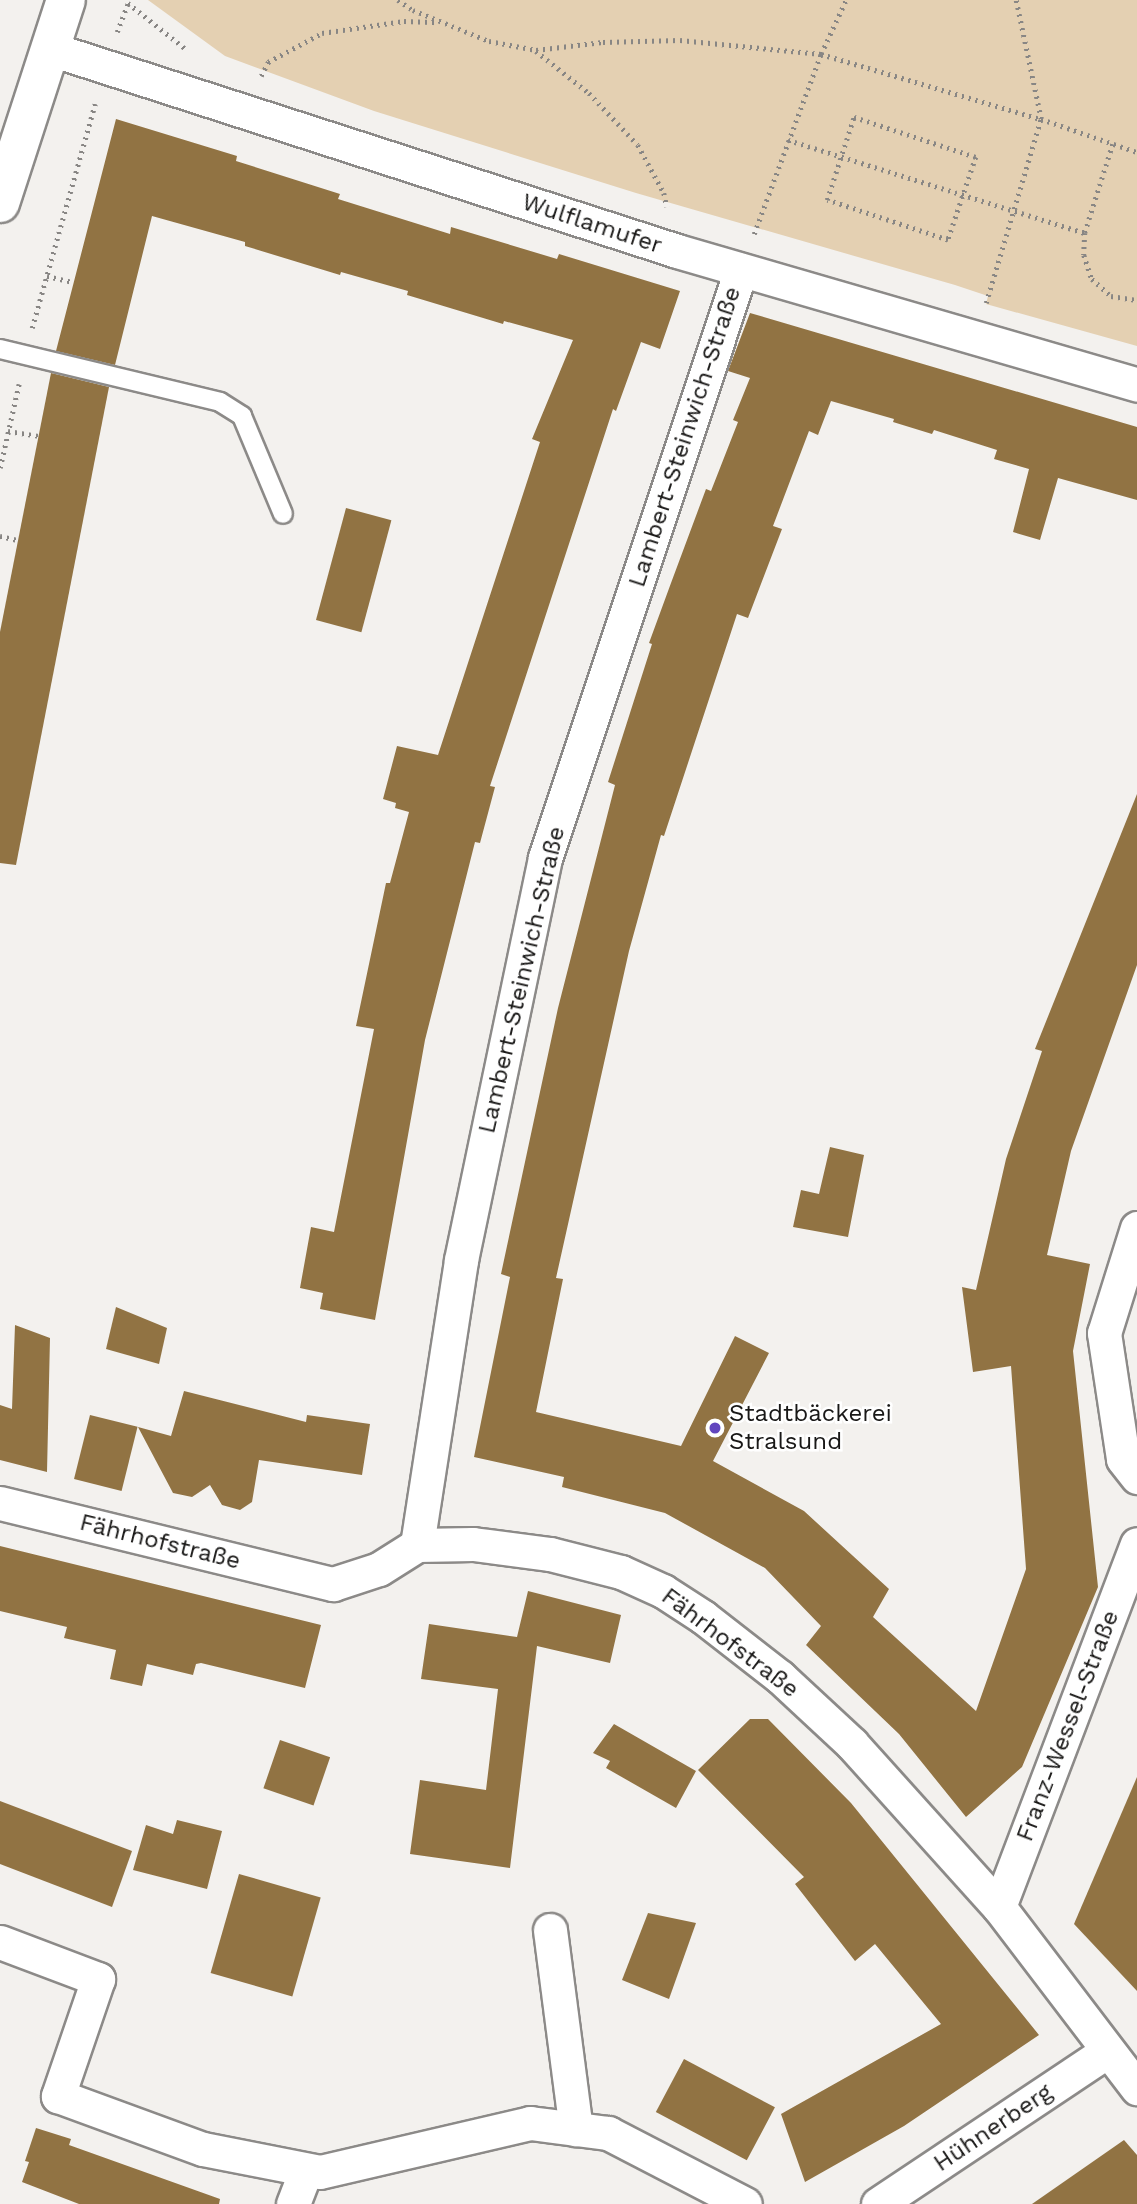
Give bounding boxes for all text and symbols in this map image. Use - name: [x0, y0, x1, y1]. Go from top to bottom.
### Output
- street label: Wulflamufer: [518, 188, 666, 260]
- street label: Lambert-Steinwich-Straße: [623, 283, 747, 591]
- street label: Lambert-Steinwich-Straße: [473, 824, 571, 1136]
- place label: Stadtbäckerei Stralsund: [729, 1400, 892, 1456]
- marker: Stadtbäckerei Stralsund: [707, 1420, 723, 1436]
- street label: Fährhofstraße: [77, 1508, 243, 1576]
- street label: Fährhofstraße: [656, 1582, 804, 1704]
- street label: Franz-Wessel-Straße: [1011, 1606, 1125, 1846]
- street label: Hühnerberg: [928, 2078, 1058, 2178]

